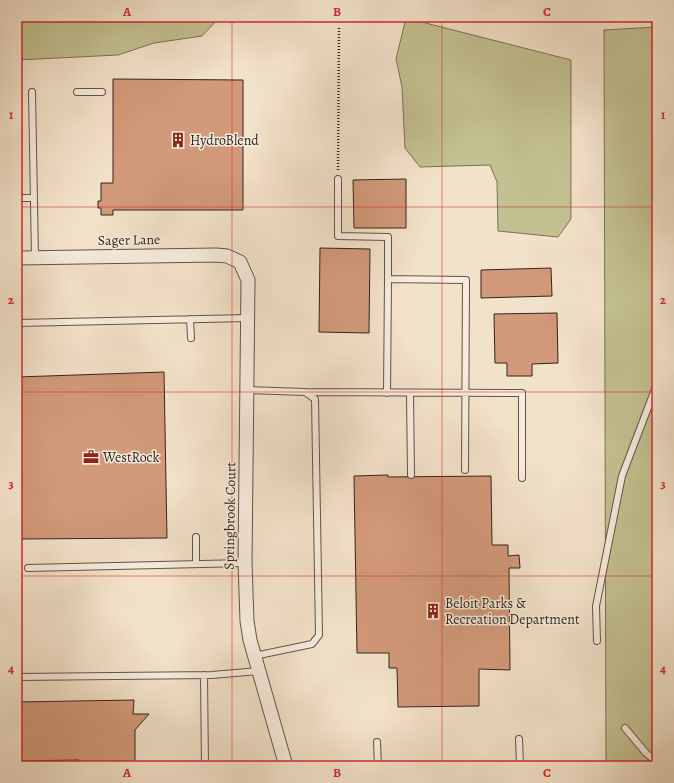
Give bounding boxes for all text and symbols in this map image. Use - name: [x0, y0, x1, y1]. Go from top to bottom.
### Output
- text: A: [122, 3, 132, 20]
- text: B: [333, 3, 341, 20]
- text: C: [543, 3, 551, 20]
- text: 1: [9, 106, 14, 123]
- text: 1: [661, 106, 666, 123]
- building icon: HydroBlend: [169, 131, 187, 149]
- place label: HydroBlend: [190, 131, 259, 150]
- street label: Sager Lane: [98, 230, 160, 250]
- text: 2: [8, 291, 15, 308]
- text: 2: [660, 291, 667, 308]
- office icon: WestRock: [82, 448, 100, 466]
- place label: WestRock: [102, 448, 160, 467]
- street label: Springbrook Court: [220, 462, 240, 570]
- text: 3: [8, 475, 14, 492]
- text: 3: [660, 475, 666, 492]
- place label: Beloit Parks & Recreation Department: [445, 594, 580, 629]
- building icon: Beloit Parks & Recreation Department: [424, 602, 442, 620]
- text: 4: [8, 660, 14, 677]
- text: 4: [660, 660, 666, 677]
- text: A: [122, 764, 132, 781]
- text: B: [333, 764, 341, 781]
- text: C: [543, 764, 551, 781]

